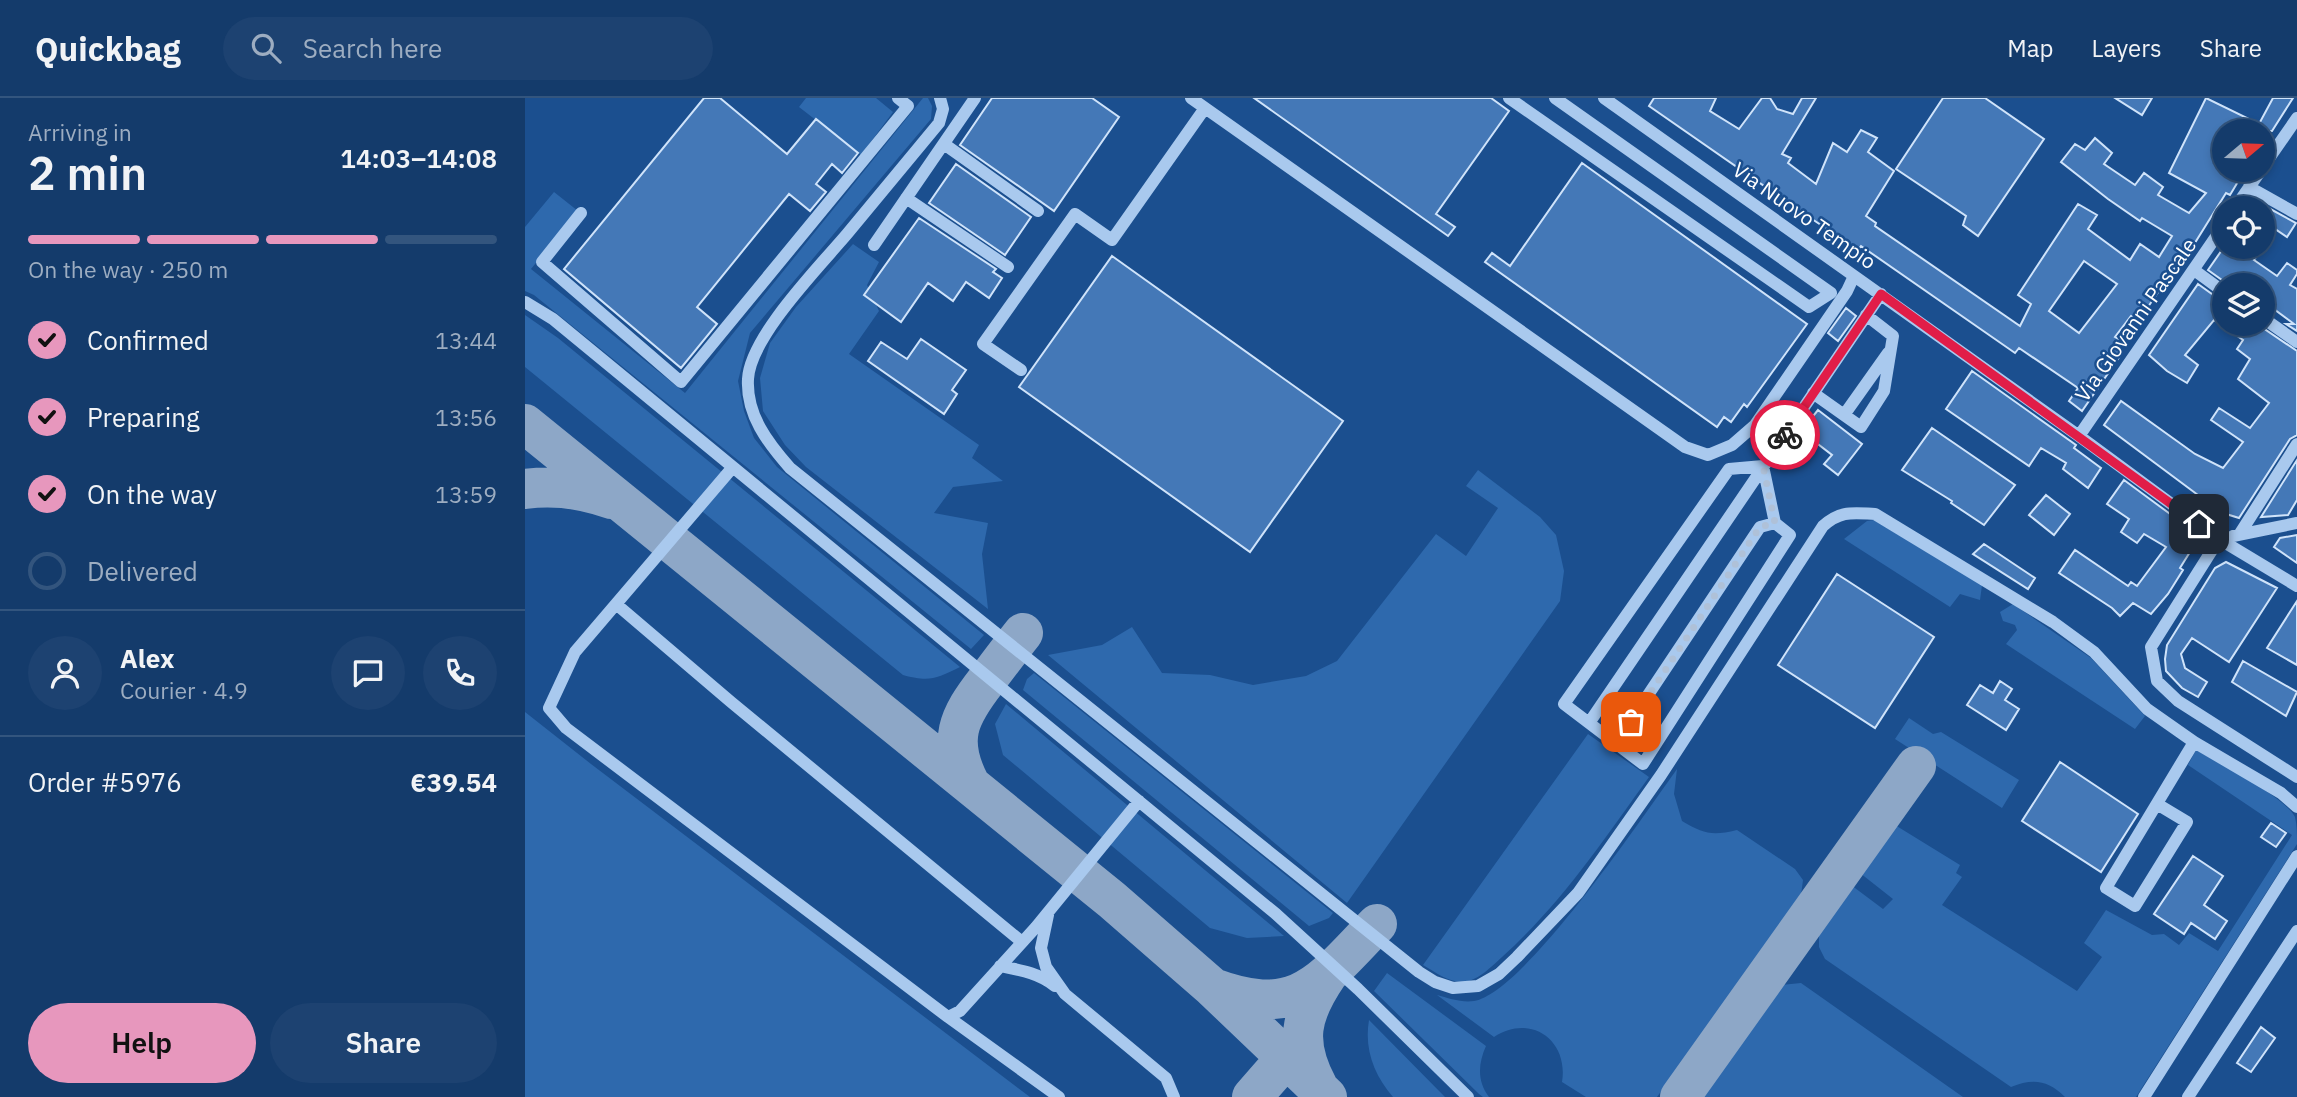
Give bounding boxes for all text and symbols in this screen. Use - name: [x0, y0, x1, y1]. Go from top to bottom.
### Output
- search box: [223, 17, 713, 80]
- text: Quickbag: [35, 27, 181, 70]
- icon: search: [247, 29, 285, 67]
- text: Search here: [303, 31, 442, 65]
- text: Map: [2007, 32, 2054, 64]
- text: Layers: [2092, 32, 2162, 64]
- text: Share: [2200, 32, 2262, 64]
- text: Arriving in: [28, 117, 132, 147]
- north arrow: [2212, 119, 2275, 182]
- map controls: [2212, 119, 2275, 336]
- text: 14:03–14:08: [340, 141, 497, 175]
- text: 2 min: [28, 143, 147, 203]
- street label: Via Nuovo Tempio: [1727, 155, 1882, 275]
- button: locate: [2212, 196, 2275, 259]
- street label: Via Giovanni Pascale: [2068, 232, 2202, 407]
- text: On the way · 250 m: [28, 254, 228, 284]
- button: layers: [2212, 273, 2275, 336]
- icon: check: [28, 321, 66, 359]
- text: Confirmed: [87, 323, 209, 357]
- text: 13:44: [435, 325, 497, 355]
- icon: check: [28, 398, 66, 436]
- text: Preparing: [87, 400, 200, 434]
- courier: [1750, 400, 1820, 470]
- text: 13:56: [435, 402, 497, 432]
- icon: bike: [1766, 416, 1804, 454]
- icon: check: [28, 475, 66, 513]
- text: On the way: [87, 477, 217, 511]
- text: 13:59: [435, 479, 497, 509]
- pin: [2169, 494, 2229, 554]
- icon: home: [2180, 505, 2218, 543]
- text: Delivered: [87, 554, 198, 588]
- button: person: [28, 636, 102, 710]
- button: chat: [331, 636, 405, 710]
- button: phone: [423, 636, 497, 710]
- text: Alex: [120, 641, 174, 675]
- text: Courier · 4.9: [120, 675, 248, 705]
- pin: [1601, 692, 1661, 752]
- icon: bag: [1612, 703, 1650, 741]
- text: Order #5976: [28, 765, 182, 799]
- text: €39.54: [410, 765, 497, 799]
- button: Help: [28, 1003, 256, 1083]
- button: Share: [270, 1003, 497, 1083]

